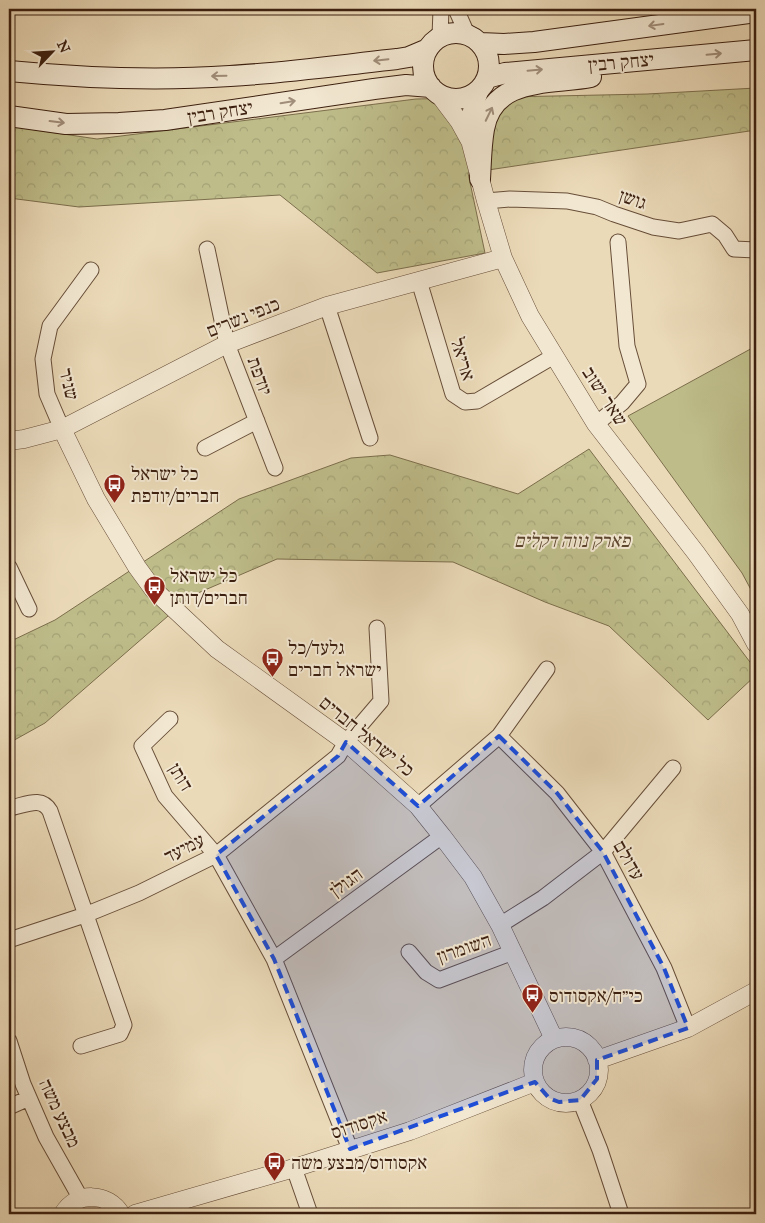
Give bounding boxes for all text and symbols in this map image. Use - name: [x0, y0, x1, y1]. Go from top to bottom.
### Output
- one-way arrow: [648, 20, 664, 30]
- north arrow: [28, 28, 78, 78]
- text: N: [53, 38, 74, 56]
- street label: יצחק רבין: [587, 48, 655, 76]
- one-way arrow: [706, 49, 722, 58]
- one-way arrow: [373, 55, 389, 65]
- one-way arrow: [527, 65, 543, 75]
- one-way arrow: [212, 72, 228, 81]
- street label: יצחק רבין: [186, 95, 254, 129]
- one-way arrow: [280, 96, 296, 106]
- one-way arrow: [485, 107, 495, 122]
- one-way arrow: [49, 118, 65, 128]
- street label: גושן: [616, 184, 650, 214]
- street label: כנפי נשרים: [203, 292, 283, 342]
- street label: אריאל: [446, 335, 480, 383]
- street label: יודפת: [242, 354, 278, 398]
- street label: שאר ישוב: [577, 362, 633, 430]
- street label: שניר: [54, 366, 84, 402]
- place label: כל ישראל חברים/יודפת: [131, 462, 219, 507]
- bus stop icon: כל ישראל חברים/יודפת: [103, 472, 127, 503]
- park label: פארק נווה דקלים: [514, 529, 631, 552]
- place label: כל ישראל חברים/דותן: [170, 564, 248, 609]
- bus stop icon: כל ישראל חברים/דותן: [142, 574, 166, 605]
- place label: גלעד/כל ישראל חברים: [288, 636, 381, 681]
- bus stop icon: גלעד/כל ישראל חברים: [260, 646, 284, 677]
- street label: כל ישראל חברים: [315, 691, 419, 781]
- street label: דותן: [164, 759, 198, 795]
- street label: עמיעד: [160, 828, 208, 868]
- street label: עדולם: [608, 836, 650, 884]
- street label: הגולן: [325, 862, 367, 902]
- street label: השומרון: [434, 928, 494, 968]
- bus stop icon: כי״ח/אקסודוס: [521, 983, 545, 1014]
- place label: כי״ח/אקסודוס: [549, 984, 643, 1007]
- street label: מבצע משה: [34, 1075, 86, 1151]
- street label: אקסודוס: [328, 1104, 390, 1144]
- bus stop icon: אקסודוס/מבצע משה: [263, 1150, 287, 1181]
- place label: אקסודוס/מבצע משה: [291, 1151, 427, 1174]

